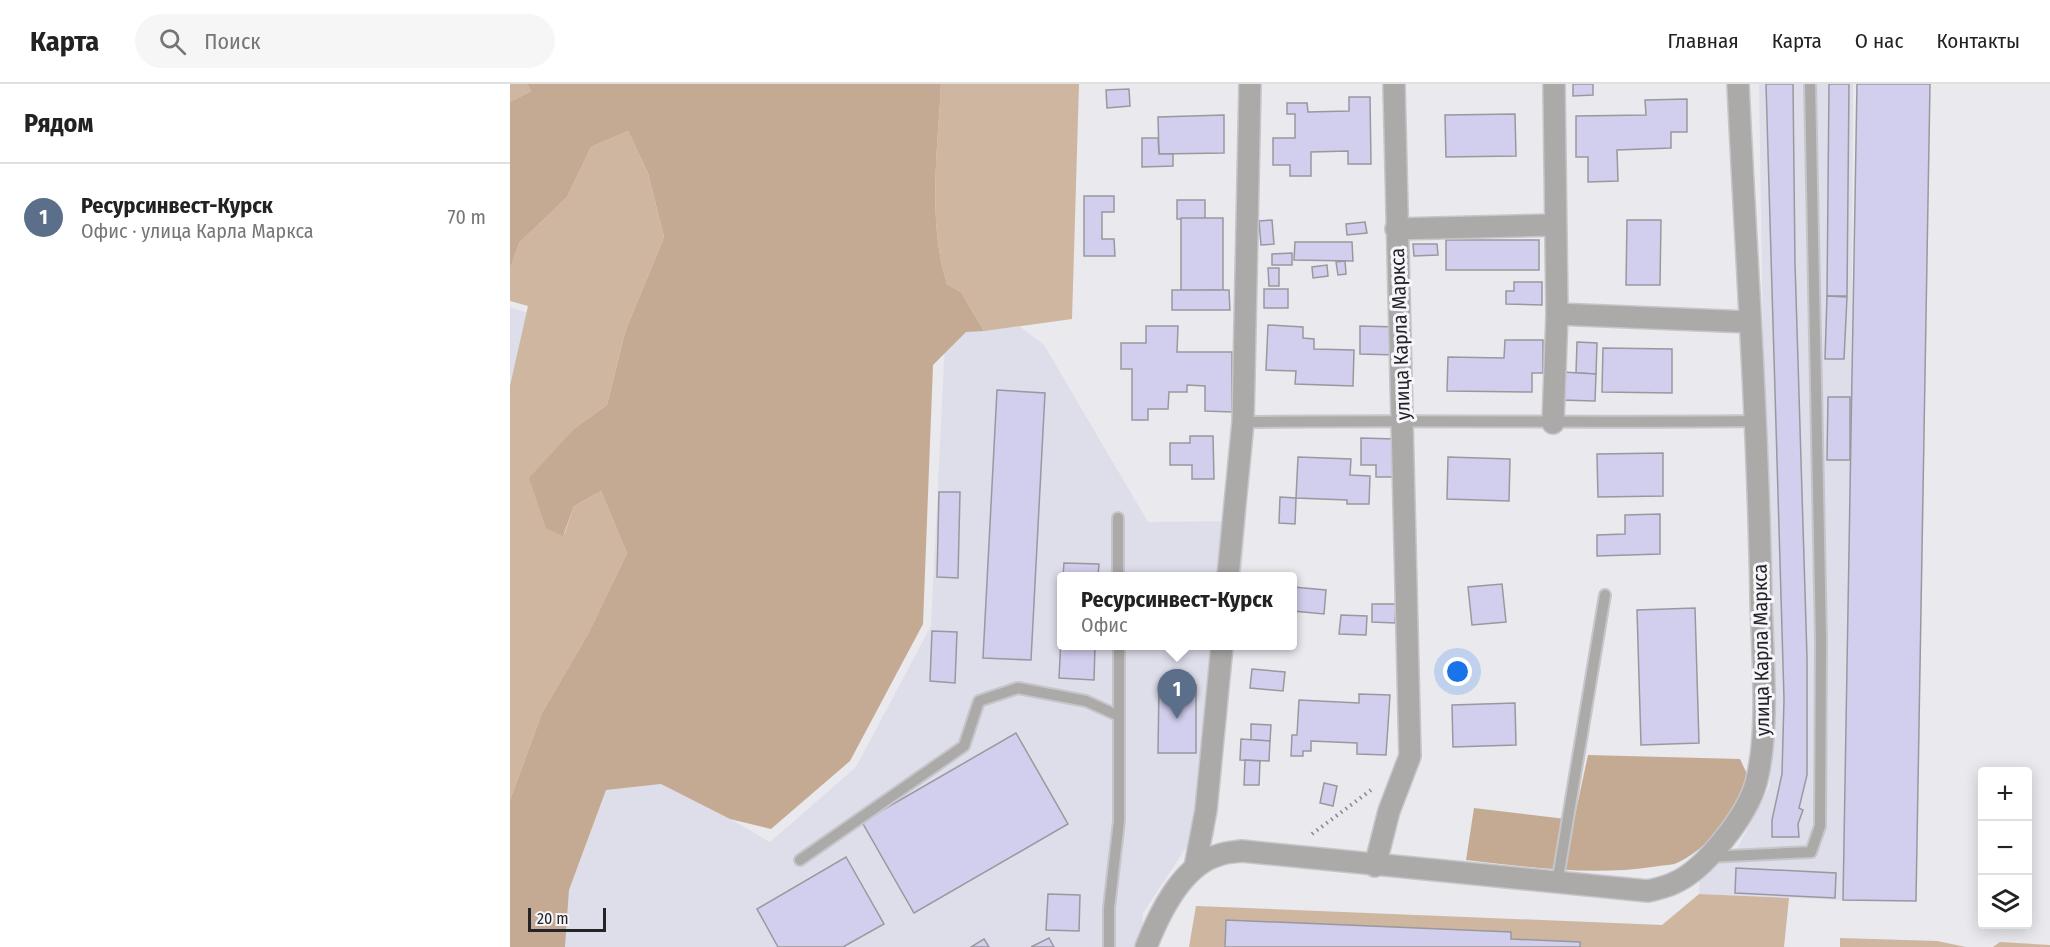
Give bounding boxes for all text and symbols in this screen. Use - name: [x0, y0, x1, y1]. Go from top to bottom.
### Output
- search box: [135, 14, 555, 68]
- text: Карта: [30, 25, 99, 58]
- icon: search: [156, 25, 189, 58]
- text: Поиск: [204, 28, 261, 55]
- text: Главная: [1668, 28, 1739, 54]
- text: Карта: [1772, 28, 1822, 54]
- text: О нас: [1855, 28, 1903, 54]
- text: Контакты: [1936, 28, 2020, 54]
- text: Рядом: [24, 108, 93, 139]
- text: Ресурсинвест-Курск: [81, 192, 273, 219]
- text: 1: [39, 205, 48, 229]
- text: 70 m: [448, 205, 486, 229]
- text: Офис · улица Карла Маркса: [81, 219, 314, 243]
- street label: улица Карла Маркса: [1385, 247, 1415, 421]
- street label: улица Карла Маркса: [1747, 564, 1775, 736]
- popup: [1057, 572, 1297, 650]
- text: Ресурсинвест-Курск: [1081, 586, 1273, 613]
- text: Офис: [1081, 613, 1128, 637]
- your location: [1443, 657, 1472, 686]
- pin: 1: [1158, 670, 1196, 719]
- map controls: [1978, 767, 2032, 929]
- button: +: [1978, 767, 2032, 821]
- button: −: [1978, 821, 2032, 875]
- button: layers: [1978, 875, 2032, 929]
- scale bar: [528, 905, 606, 932]
- text: 20 m: [537, 909, 568, 928]

